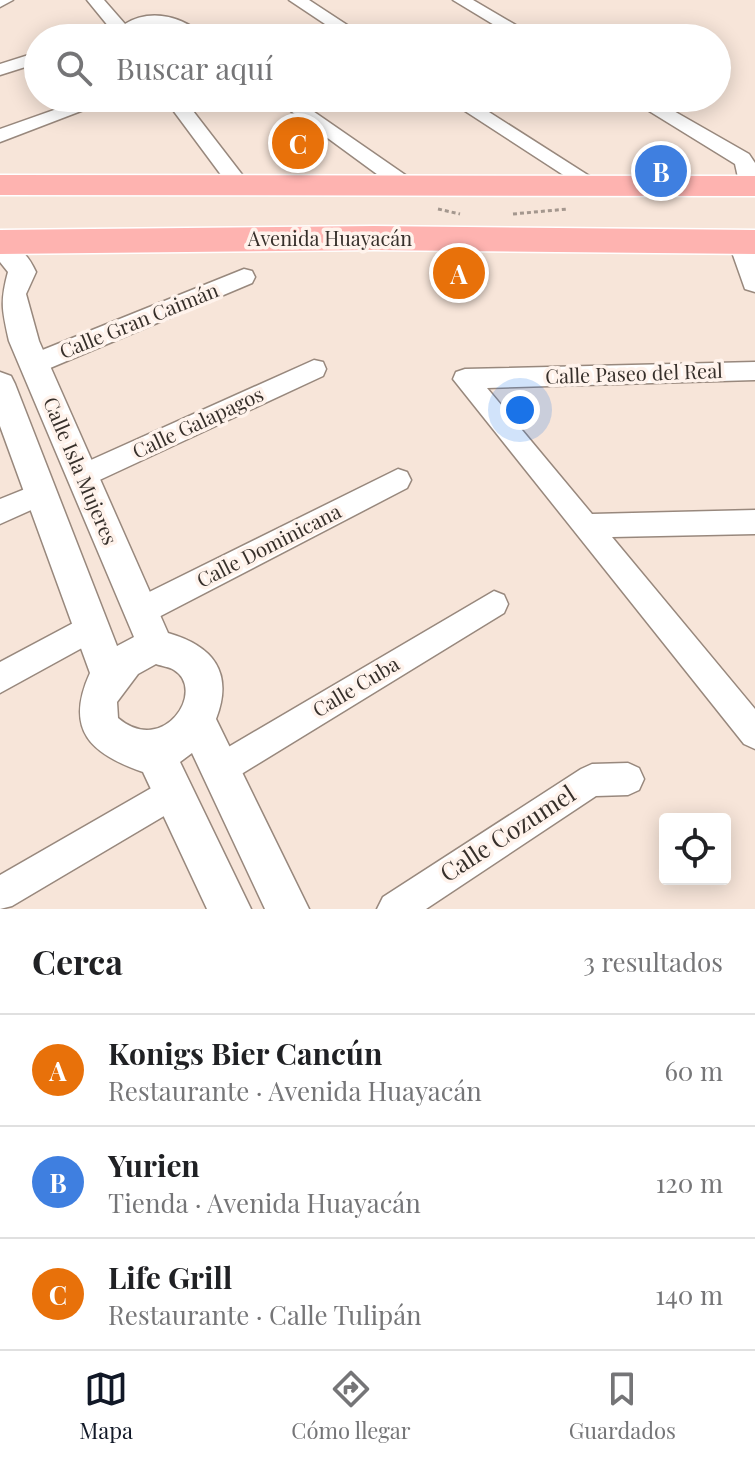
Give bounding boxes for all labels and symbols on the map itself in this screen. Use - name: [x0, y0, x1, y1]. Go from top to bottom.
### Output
- pin: C: [272, 113, 324, 173]
- pin: B: [635, 141, 687, 201]
- street label: Avenida Huayacán: [247, 224, 412, 251]
- pin: A: [433, 243, 485, 303]
- street label: Calle Gran Caimán: [55, 275, 222, 364]
- street label: Calle Paseo del Real: [545, 356, 724, 389]
- street label: Calle Galapagos: [128, 380, 267, 464]
- your location: [500, 390, 540, 430]
- street label: Calle Isla Mujeres: [38, 392, 125, 548]
- street label: Calle Dominicana: [192, 497, 345, 593]
- street label: Calle Cuba: [307, 649, 404, 722]
- street label: Calle Cozumel: [433, 777, 581, 888]

